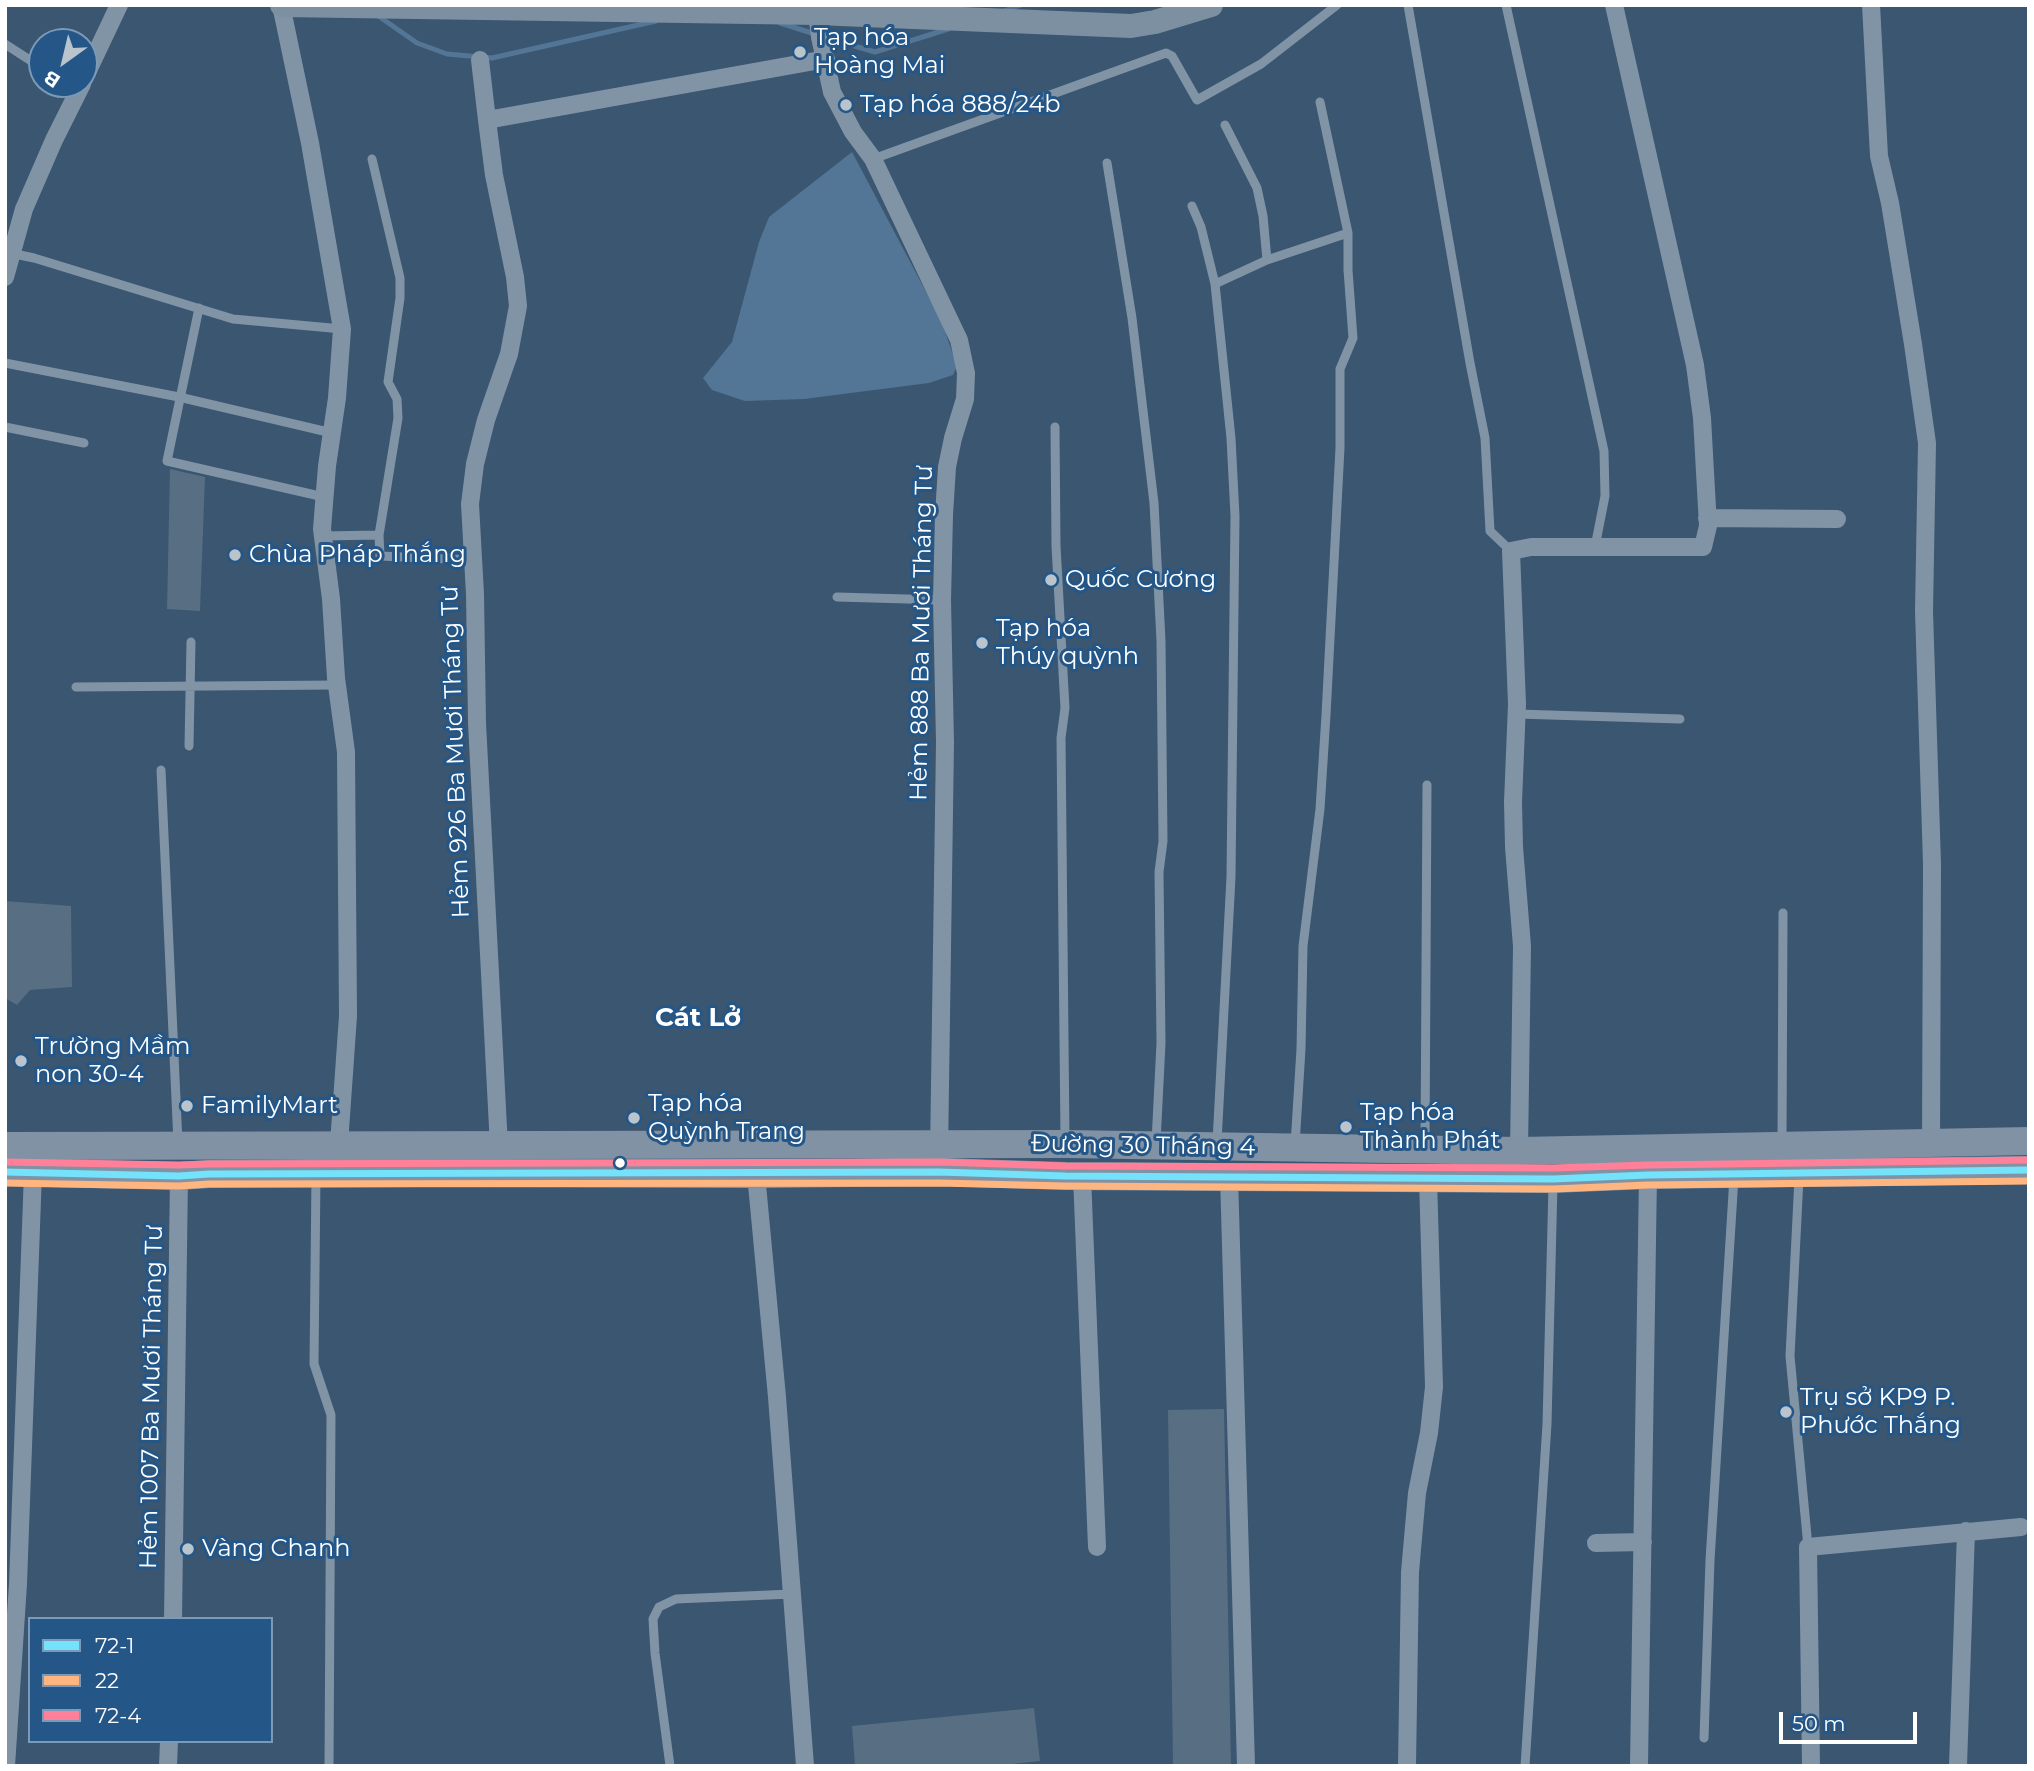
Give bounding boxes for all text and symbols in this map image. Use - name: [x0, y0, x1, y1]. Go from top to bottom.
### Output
- place label: Tạp hóa Hoàng Mai: [814, 24, 945, 80]
- north arrow: [28, 28, 98, 98]
- marker: Tạp hóa Hoàng Mai: [792, 44, 808, 60]
- text: B: [40, 66, 65, 93]
- place label: Tạp hóa 888/24b: [860, 91, 1061, 119]
- marker: Tạp hóa 888/24b: [838, 97, 854, 113]
- street label: Hẻm 888 Ba Mươi Tháng Tư: [905, 465, 939, 801]
- place label: Chùa Pháp Thắng: [249, 541, 466, 569]
- marker: Chùa Pháp Thắng: [227, 547, 243, 563]
- place label: Quốc Cương: [1065, 566, 1216, 594]
- marker: Quốc Cương: [1043, 572, 1059, 588]
- street label: Hẻm 926 Ba Mươi Tháng Tư: [436, 585, 476, 919]
- place label: Tạp hóa Thúy quỳnh: [996, 615, 1139, 671]
- marker: Tạp hóa Thúy quỳnh: [974, 635, 990, 651]
- district label: Cát Lở: [655, 1002, 741, 1034]
- place label: Trường Mầm non 30-4: [35, 1033, 190, 1089]
- marker: Trường Mầm non 30-4: [13, 1053, 29, 1069]
- place label: Tạp hóa Quỳnh Trang: [648, 1090, 805, 1146]
- place label: FamilyMart: [201, 1092, 338, 1120]
- marker: FamilyMart: [179, 1098, 195, 1114]
- place label: Tạp hóa Thành Phát: [1360, 1099, 1500, 1155]
- marker: Tạp hóa Quỳnh Trang: [626, 1110, 642, 1126]
- marker: Tạp hóa Thành Phát: [1338, 1119, 1354, 1135]
- street label: Đường 30 Tháng 4: [1031, 1130, 1255, 1162]
- unlabelled marker: [613, 1156, 627, 1170]
- street label: Hẻm 1007 Ba Mươi Tháng Tư: [135, 1225, 169, 1569]
- place label: Trụ sở KP9 P. Phước Thắng: [1800, 1384, 1961, 1440]
- marker: Trụ sở KP9 P. Phước Thắng: [1778, 1404, 1794, 1420]
- place label: Vàng Chanh: [202, 1535, 350, 1563]
- marker: Vàng Chanh: [180, 1541, 196, 1557]
- legend: [28, 1617, 273, 1743]
- text: 72-1: [95, 1633, 134, 1658]
- text: 22: [95, 1668, 119, 1693]
- scale bar: [1782, 1698, 1920, 1742]
- text: 72-4: [95, 1703, 141, 1728]
- text: 50 m: [1792, 1711, 1846, 1736]

